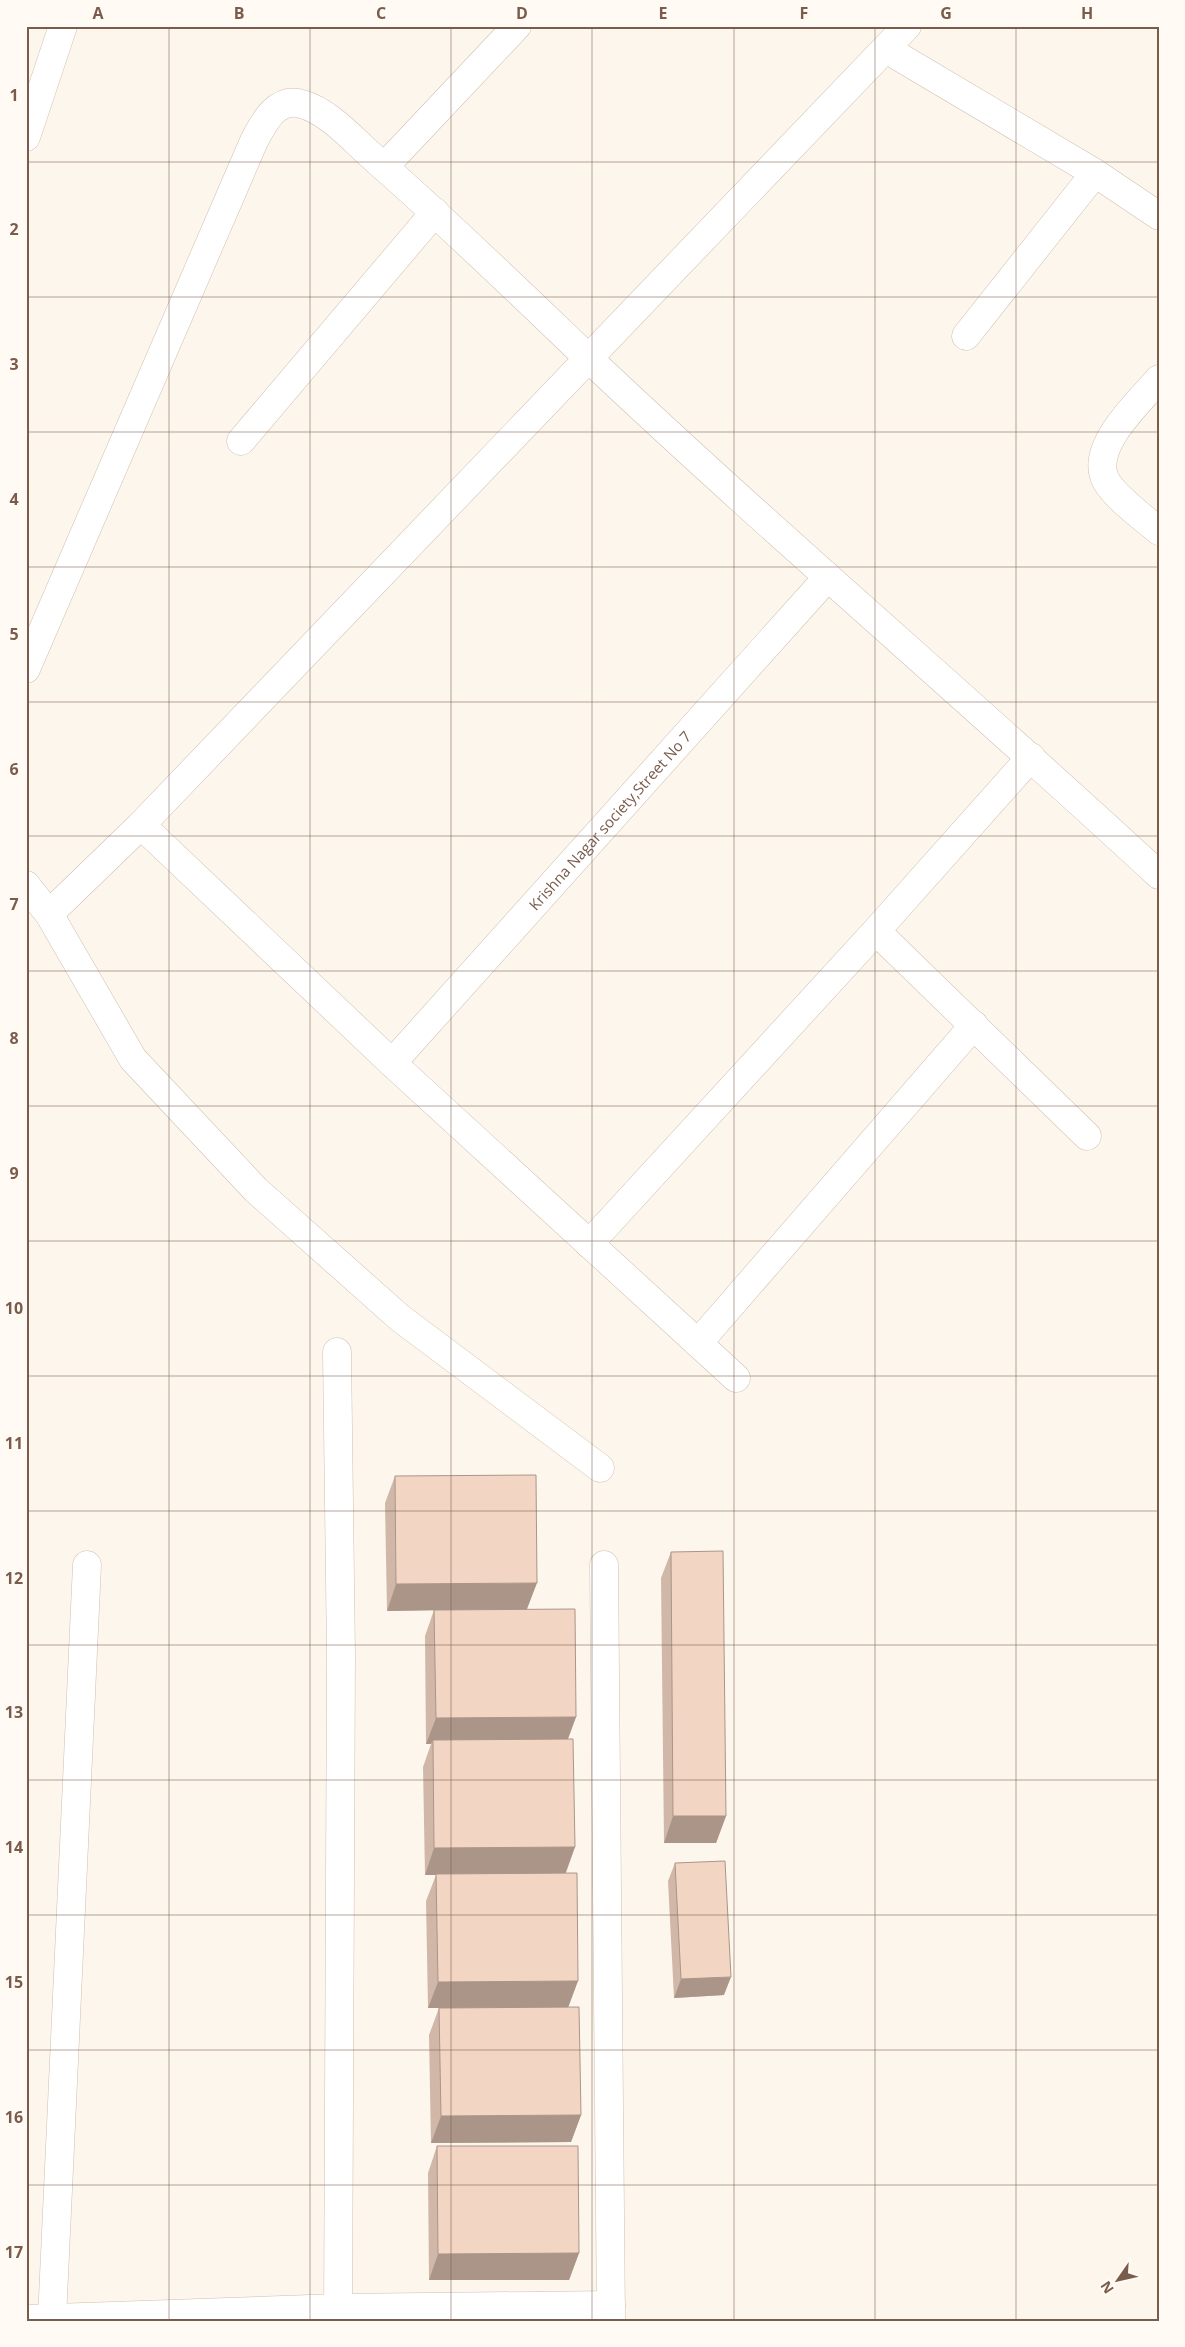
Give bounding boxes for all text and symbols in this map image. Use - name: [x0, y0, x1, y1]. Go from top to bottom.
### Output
- text: A: [92, 2, 104, 24]
- text: B: [234, 2, 244, 24]
- text: C: [376, 2, 386, 24]
- text: D: [516, 2, 528, 24]
- text: E: [659, 2, 668, 24]
- text: F: [800, 2, 808, 24]
- text: G: [940, 2, 952, 24]
- text: H: [1081, 2, 1093, 24]
- text: 1: [9, 84, 19, 106]
- text: 2: [9, 218, 19, 240]
- text: 3: [9, 353, 19, 375]
- text: 4: [9, 488, 19, 510]
- text: 5: [9, 623, 19, 645]
- street label: Krishna Nagar society,Street No 7: [524, 727, 695, 914]
- text: 6: [9, 758, 19, 780]
- text: 7: [9, 893, 19, 915]
- text: 8: [9, 1027, 19, 1049]
- text: 9: [9, 1162, 19, 1184]
- text: 10: [5, 1297, 23, 1319]
- text: 11: [5, 1432, 23, 1454]
- text: 12: [5, 1567, 23, 1589]
- text: 13: [5, 1701, 23, 1723]
- text: 14: [5, 1836, 23, 1858]
- text: 15: [5, 1971, 23, 1993]
- text: 16: [5, 2106, 23, 2128]
- text: 17: [5, 2241, 23, 2263]
- north arrow: [1092, 2254, 1142, 2304]
- text: N: [1096, 2278, 1118, 2298]

